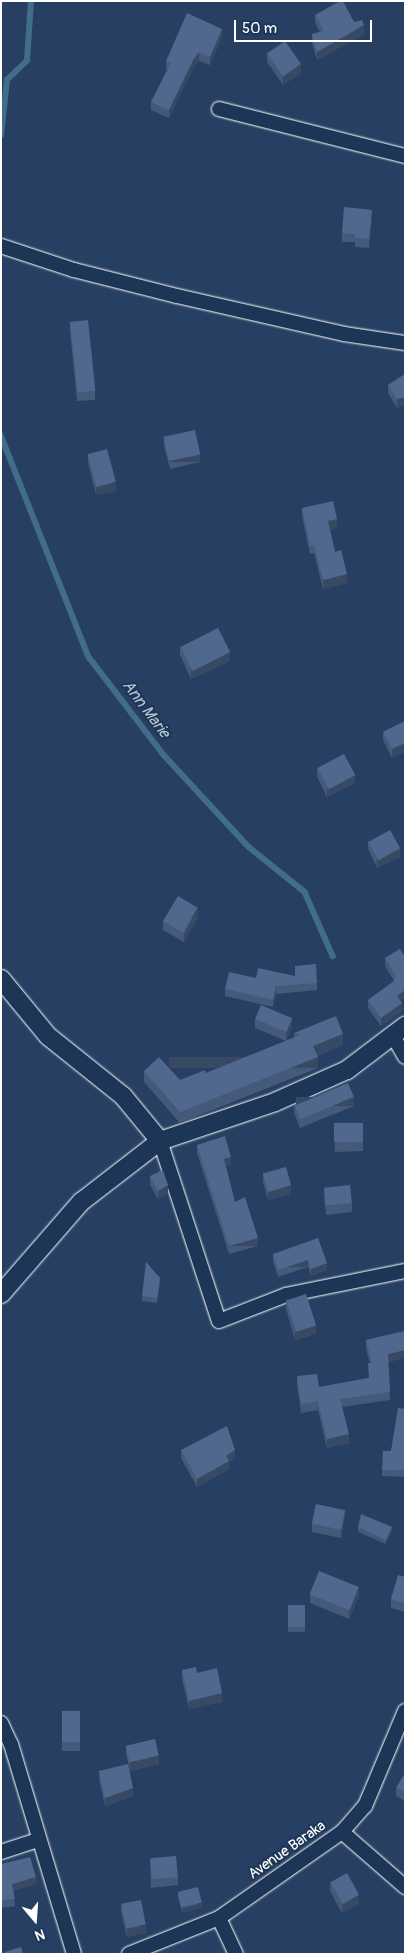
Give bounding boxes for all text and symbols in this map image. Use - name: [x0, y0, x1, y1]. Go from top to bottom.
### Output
- scale bar: [236, 10, 374, 42]
- text: 50 m: [242, 19, 277, 38]
- water label: Ann Marie: [118, 676, 174, 742]
- street label: Avenue Baraka: [245, 1817, 329, 1883]
- north arrow: [10, 1895, 60, 1945]
- text: N: [33, 1925, 47, 1944]

